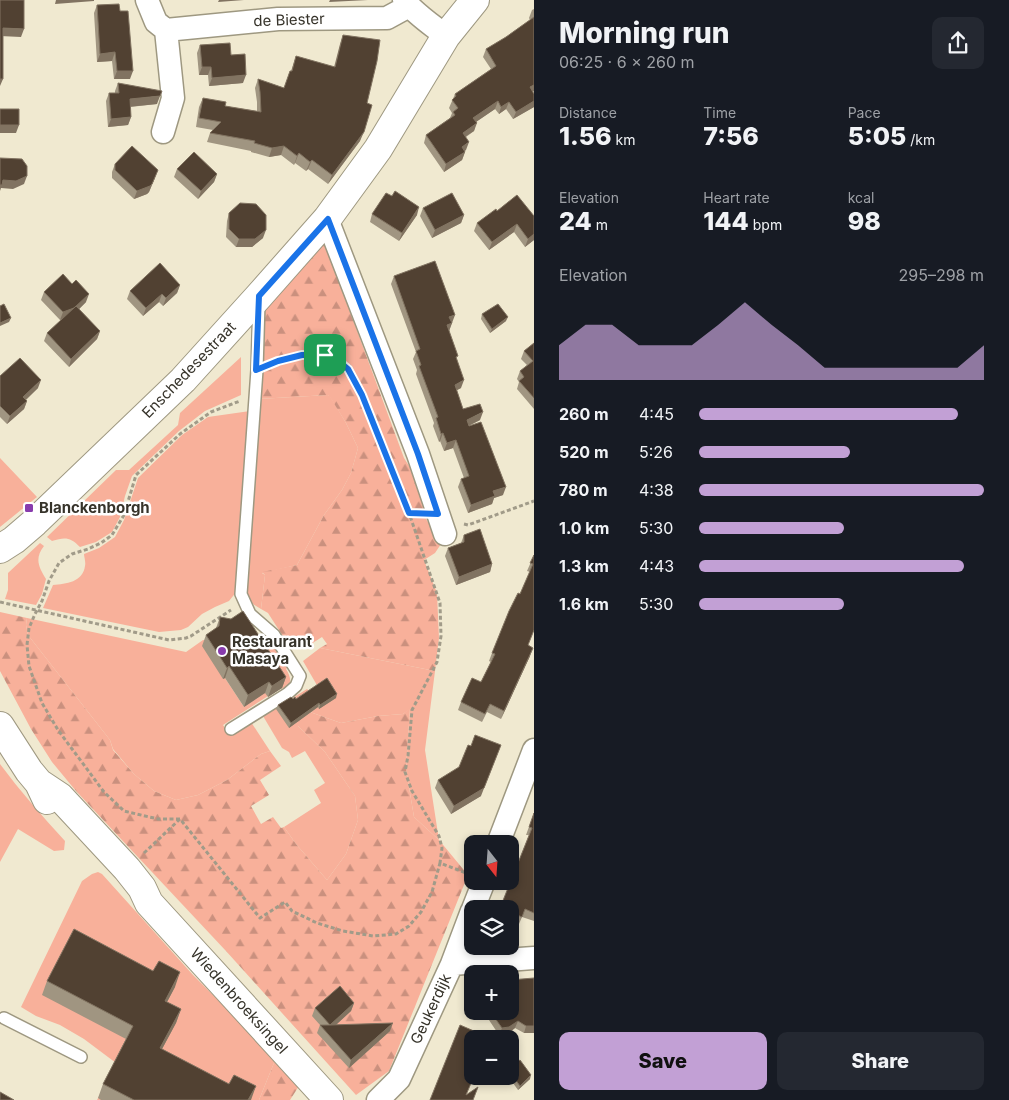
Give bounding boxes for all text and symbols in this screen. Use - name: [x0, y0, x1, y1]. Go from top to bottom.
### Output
- street label: de Biester: [253, 9, 325, 30]
- text: Morning run: [559, 16, 729, 50]
- button: share: [932, 17, 984, 69]
- text: 06:25 · 6 × 260 m: [559, 52, 695, 72]
- text: Distance: [559, 104, 617, 121]
- text: Time: [703, 104, 736, 121]
- text: Pace: [848, 104, 881, 121]
- text: 1.56: [559, 121, 612, 151]
- text: 7:56: [703, 121, 759, 151]
- text: 5:05: [848, 121, 906, 151]
- text: km: [612, 131, 636, 148]
- text: /km: [906, 131, 935, 148]
- text: Elevation: [559, 189, 619, 206]
- text: Heart rate: [703, 189, 770, 206]
- text: kcal: [848, 189, 874, 206]
- text: 24: [559, 206, 592, 236]
- text: 144: [703, 206, 749, 236]
- text: 98: [848, 206, 881, 236]
- text: m: [592, 216, 608, 233]
- text: bpm: [749, 216, 782, 233]
- text: Elevation: [559, 265, 628, 285]
- text: 295–298 m: [899, 265, 984, 285]
- street label: Enschedesestraat: [138, 317, 240, 422]
- pin: [304, 334, 346, 376]
- icon: arrive: [311, 341, 339, 369]
- text: 260 m: [559, 404, 609, 424]
- text: 4:45: [639, 404, 674, 424]
- text: 520 m: [559, 442, 608, 462]
- text: 5:26: [639, 442, 673, 462]
- text: 780 m: [559, 480, 608, 500]
- text: 4:38: [639, 480, 674, 500]
- place label: Blanckenborgh: [39, 498, 150, 517]
- marker: Blanckenborgh: [23, 502, 35, 514]
- text: 1.0 km: [559, 518, 609, 538]
- text: 5:30: [639, 518, 673, 538]
- text: 1.3 km: [559, 556, 609, 576]
- text: 4:43: [639, 556, 674, 576]
- text: 1.6 km: [559, 594, 609, 614]
- text: 5:30: [639, 594, 673, 614]
- place label: Restaurant Masaya: [232, 632, 313, 668]
- marker: Restaurant Masaya: [216, 645, 228, 657]
- north arrow: [464, 835, 519, 890]
- map controls: [464, 835, 519, 1085]
- button: layers: [464, 900, 519, 955]
- street label: Wiedenbroeksingel: [187, 944, 292, 1058]
- button: +: [464, 965, 519, 1020]
- street label: Geukerdijk: [406, 970, 455, 1047]
- button: −: [464, 1030, 519, 1085]
- button: Save: [559, 1032, 767, 1090]
- button: Share: [777, 1032, 984, 1090]

